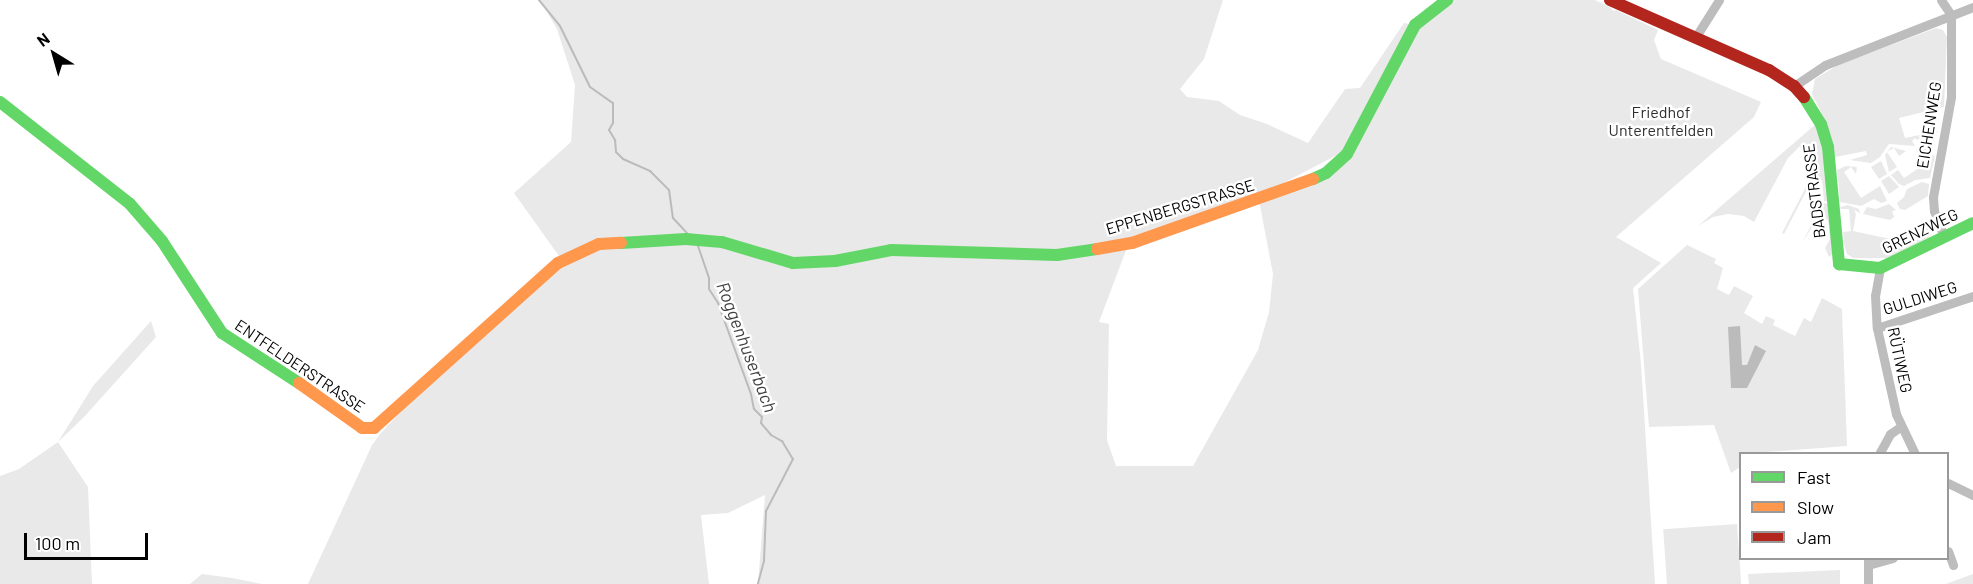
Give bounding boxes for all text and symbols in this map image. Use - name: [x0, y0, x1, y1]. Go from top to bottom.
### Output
- north arrow: [24, 24, 84, 84]
- text: N: [33, 28, 53, 50]
- street label: EICHENWEG: [1913, 80, 1945, 170]
- park label: Friedhof Unterentfelden: [1609, 102, 1713, 140]
- street label: BADSTRASSE: [1799, 143, 1829, 239]
- street label: EPPENBERGSTRASSE: [1103, 175, 1257, 239]
- street label: GRENZWEG: [1879, 204, 1961, 258]
- street label: GULDIWEG: [1881, 277, 1959, 319]
- water label: Roggenhuserbach: [712, 279, 782, 415]
- street label: ENTFELDERSTRASSE: [231, 315, 369, 417]
- street label: RÜTIWEG: [1884, 325, 1916, 395]
- legend: [1739, 452, 1949, 560]
- text: Fast: [1797, 466, 1831, 488]
- text: Slow: [1797, 496, 1834, 518]
- scale bar: [27, 521, 152, 559]
- text: Jam: [1797, 526, 1831, 548]
- text: 100 m: [35, 532, 80, 554]

